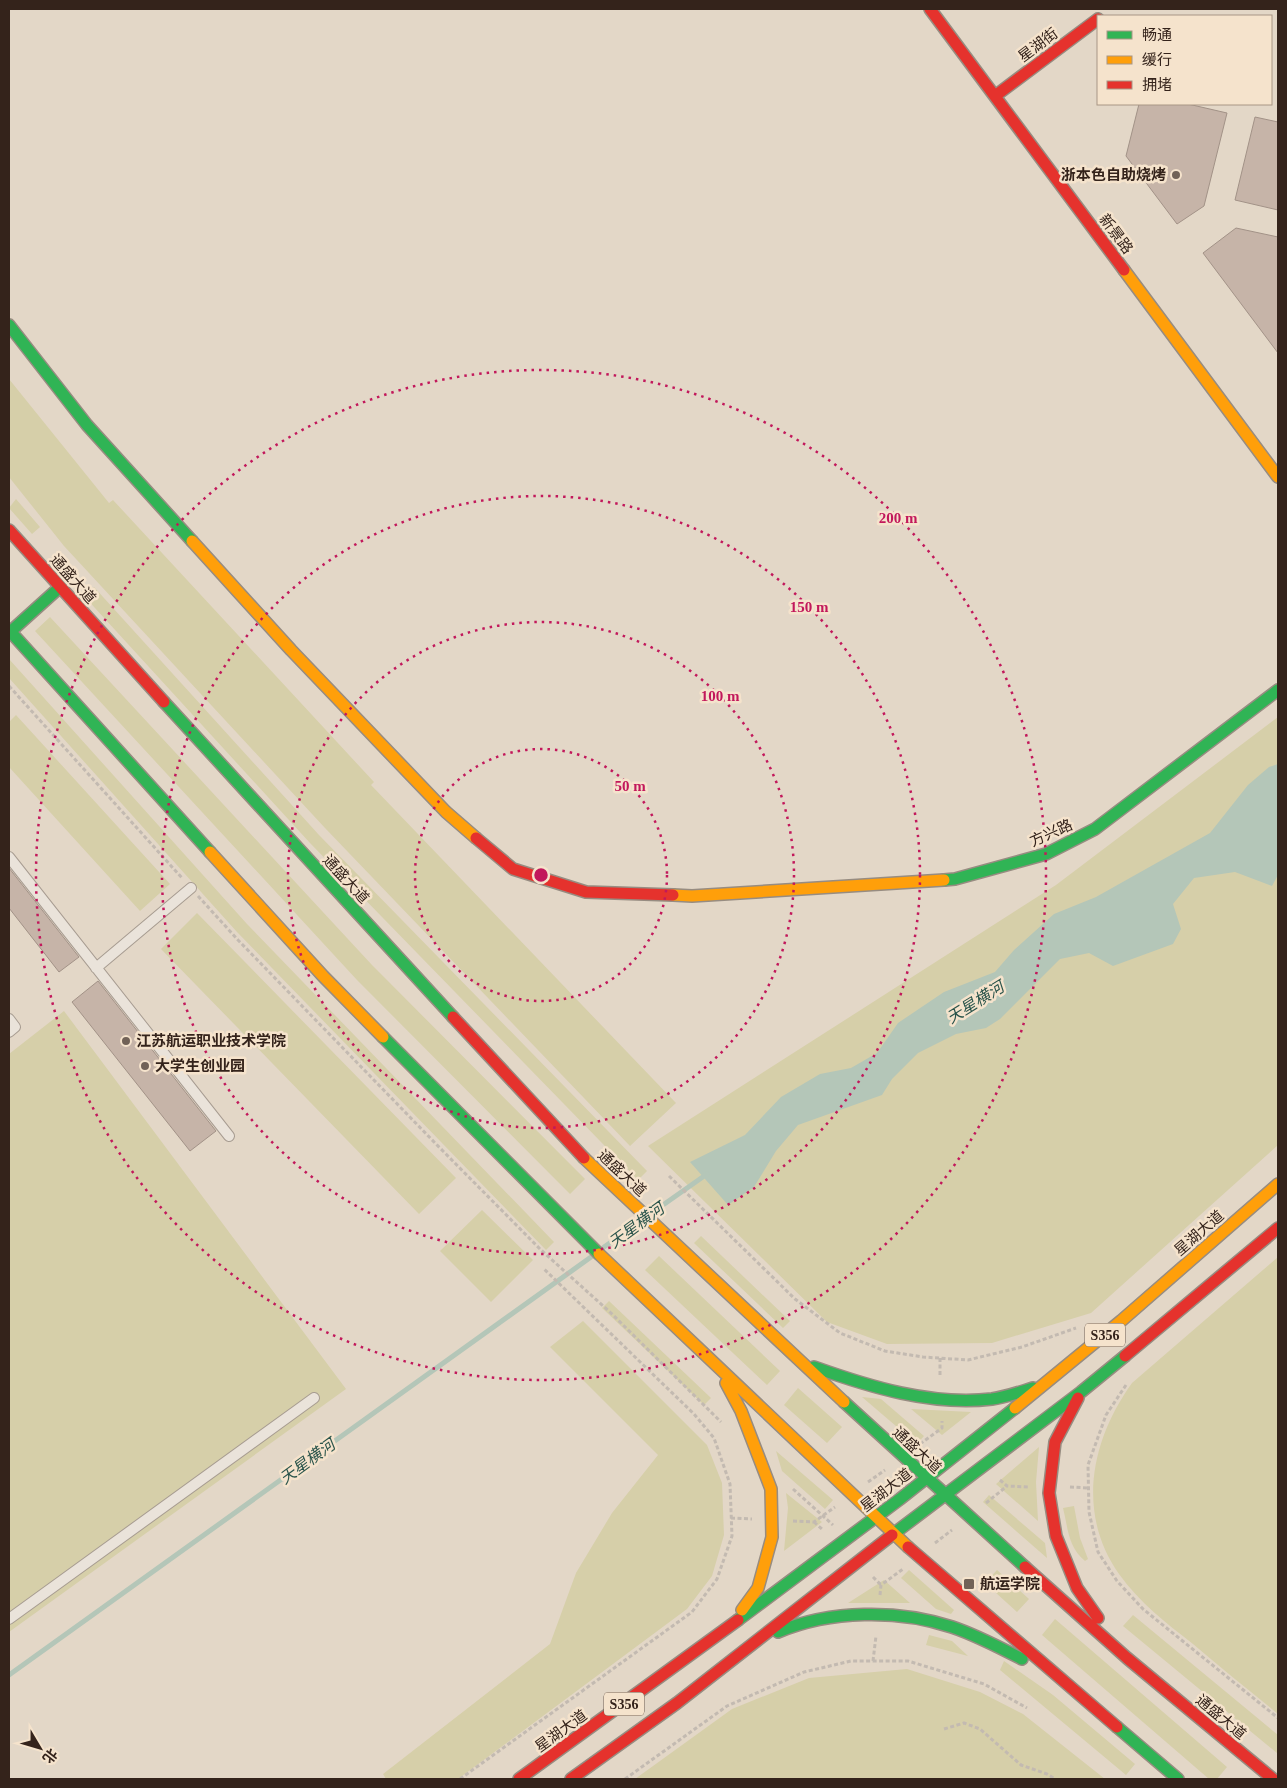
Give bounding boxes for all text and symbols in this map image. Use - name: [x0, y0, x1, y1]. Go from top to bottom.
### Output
- legend: [1097, 15, 1272, 105]
- street label: 星湖街: [1015, 25, 1061, 65]
- text: 畅通: [1142, 27, 1172, 43]
- text: 缓行: [1142, 52, 1172, 68]
- text: 拥堵: [1142, 77, 1172, 93]
- place label: 浙本色自助烧烤: [1061, 166, 1166, 183]
- marker: 浙本色自助烧烤: [1170, 169, 1182, 181]
- street label: 新景路: [1096, 211, 1136, 257]
- text: 200 m: [879, 510, 918, 526]
- street label: 通盛大道: [47, 551, 100, 607]
- text: 150 m: [790, 599, 829, 615]
- text: 100 m: [701, 688, 740, 704]
- text: 50 m: [614, 778, 646, 794]
- street label: 方兴路: [1027, 817, 1075, 849]
- street label: 通盛大道: [320, 851, 373, 906]
- centre of rings: [532, 866, 550, 884]
- water label: 天星横河: [944, 977, 1009, 1027]
- place label: 江苏航运职业技术学院: [136, 1032, 286, 1049]
- marker: 江苏航运职业技术学院: [120, 1035, 132, 1047]
- place label: 大学生创业园: [155, 1057, 245, 1074]
- marker: 大学生创业园: [139, 1060, 151, 1072]
- street label: 通盛大道: [595, 1146, 650, 1199]
- water label: 天星横河: [605, 1198, 670, 1251]
- street label: 星湖大道: [1171, 1207, 1227, 1259]
- road number: S356: [1085, 1324, 1125, 1346]
- street label: 通盛大道: [890, 1423, 945, 1476]
- water label: 天星横河: [276, 1434, 341, 1487]
- street label: 星湖大道: [857, 1465, 915, 1515]
- place label: 航运学院: [980, 1575, 1040, 1592]
- marker: 航运学院: [962, 1577, 976, 1591]
- street label: 通盛大道: [1193, 1691, 1250, 1742]
- road number: S356: [604, 1692, 644, 1716]
- street label: 星湖大道: [532, 1707, 590, 1755]
- north arrow: [15, 1723, 65, 1773]
- text: 北: [40, 1746, 60, 1766]

